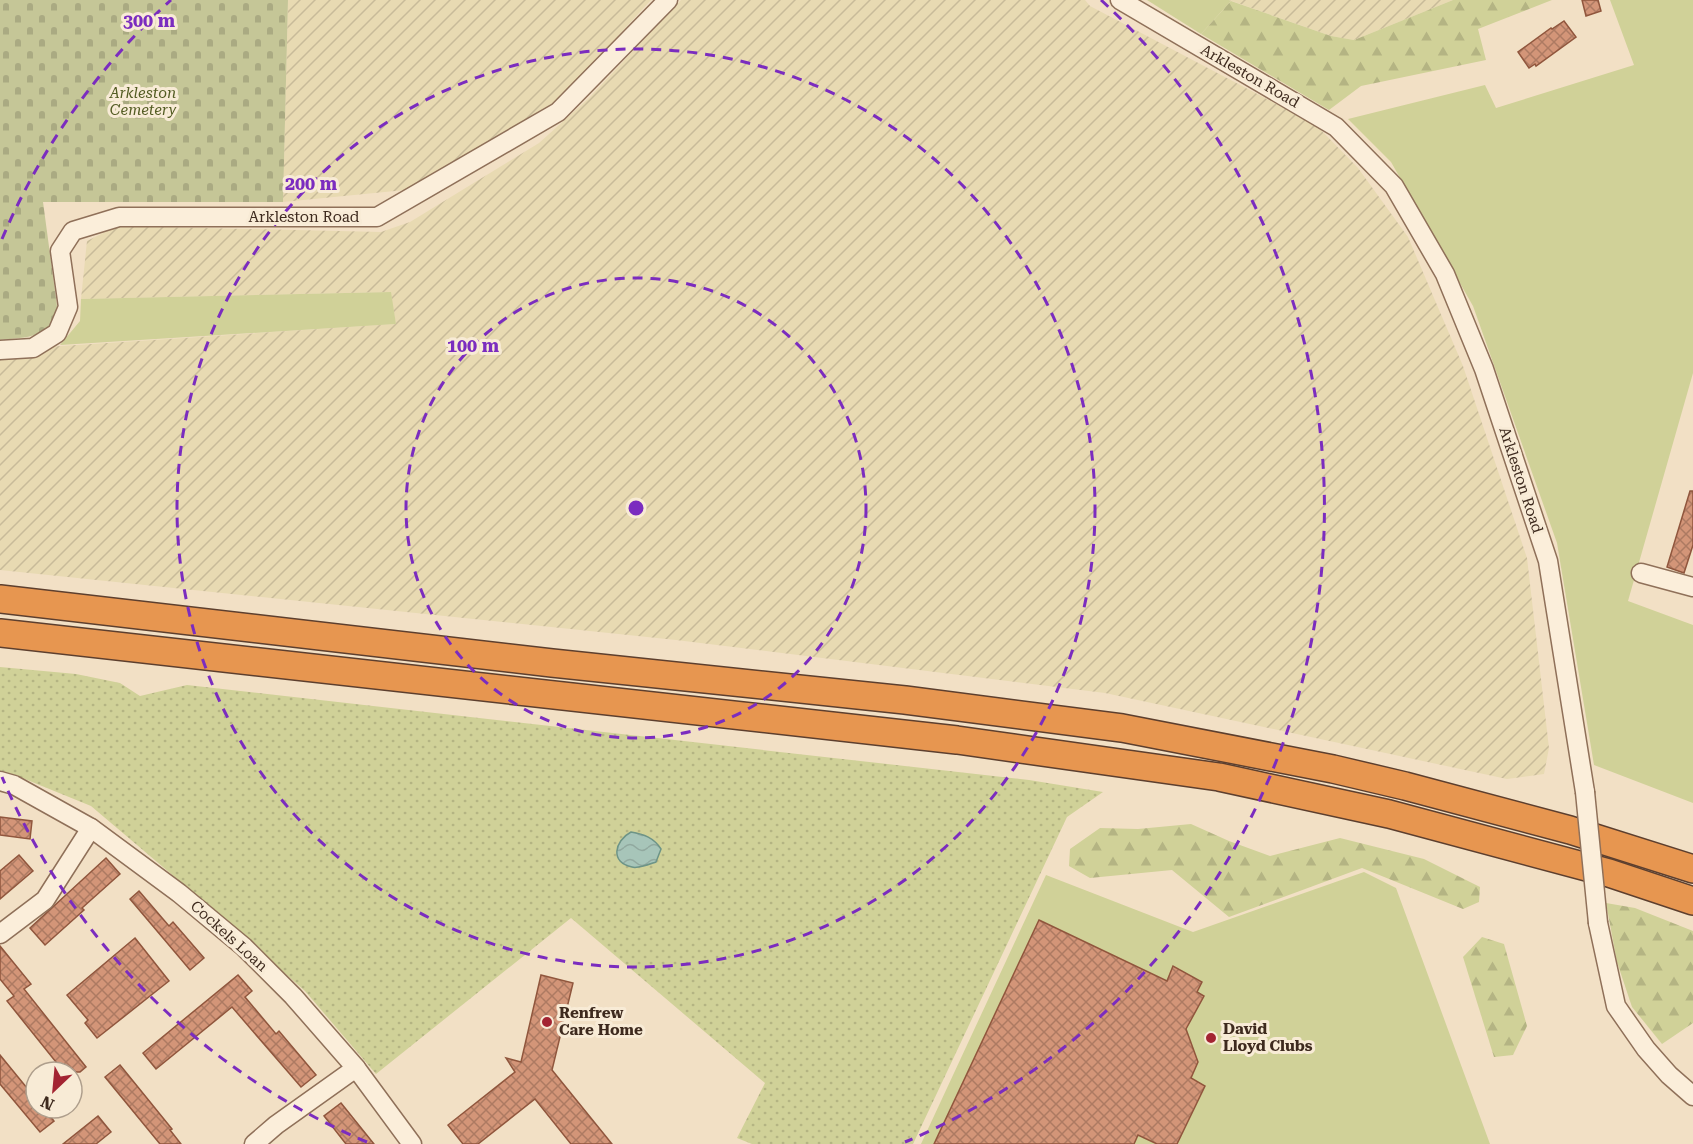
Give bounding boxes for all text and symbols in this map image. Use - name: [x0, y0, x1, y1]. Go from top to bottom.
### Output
- text: 300 m: [123, 10, 176, 31]
- street label: Arkleston Road: [1198, 41, 1303, 112]
- park label: Arkleston Cemetery: [109, 84, 176, 119]
- text: 200 m: [285, 173, 338, 194]
- street label: Arkleston Road: [249, 208, 360, 226]
- text: 100 m: [447, 335, 500, 356]
- street label: Arkleston Road: [1495, 425, 1547, 536]
- centre of rings: [626, 498, 646, 518]
- street label: Cockels Loan: [187, 897, 271, 975]
- place label: Renfrew Care Home: [559, 1004, 643, 1039]
- marker: Renfrew Care Home: [540, 1015, 554, 1029]
- place label: David Lloyd Clubs: [1223, 1020, 1313, 1055]
- marker: David Lloyd Clubs: [1204, 1031, 1218, 1045]
- north arrow: [24, 1060, 84, 1120]
- text: N: [38, 1092, 57, 1114]

